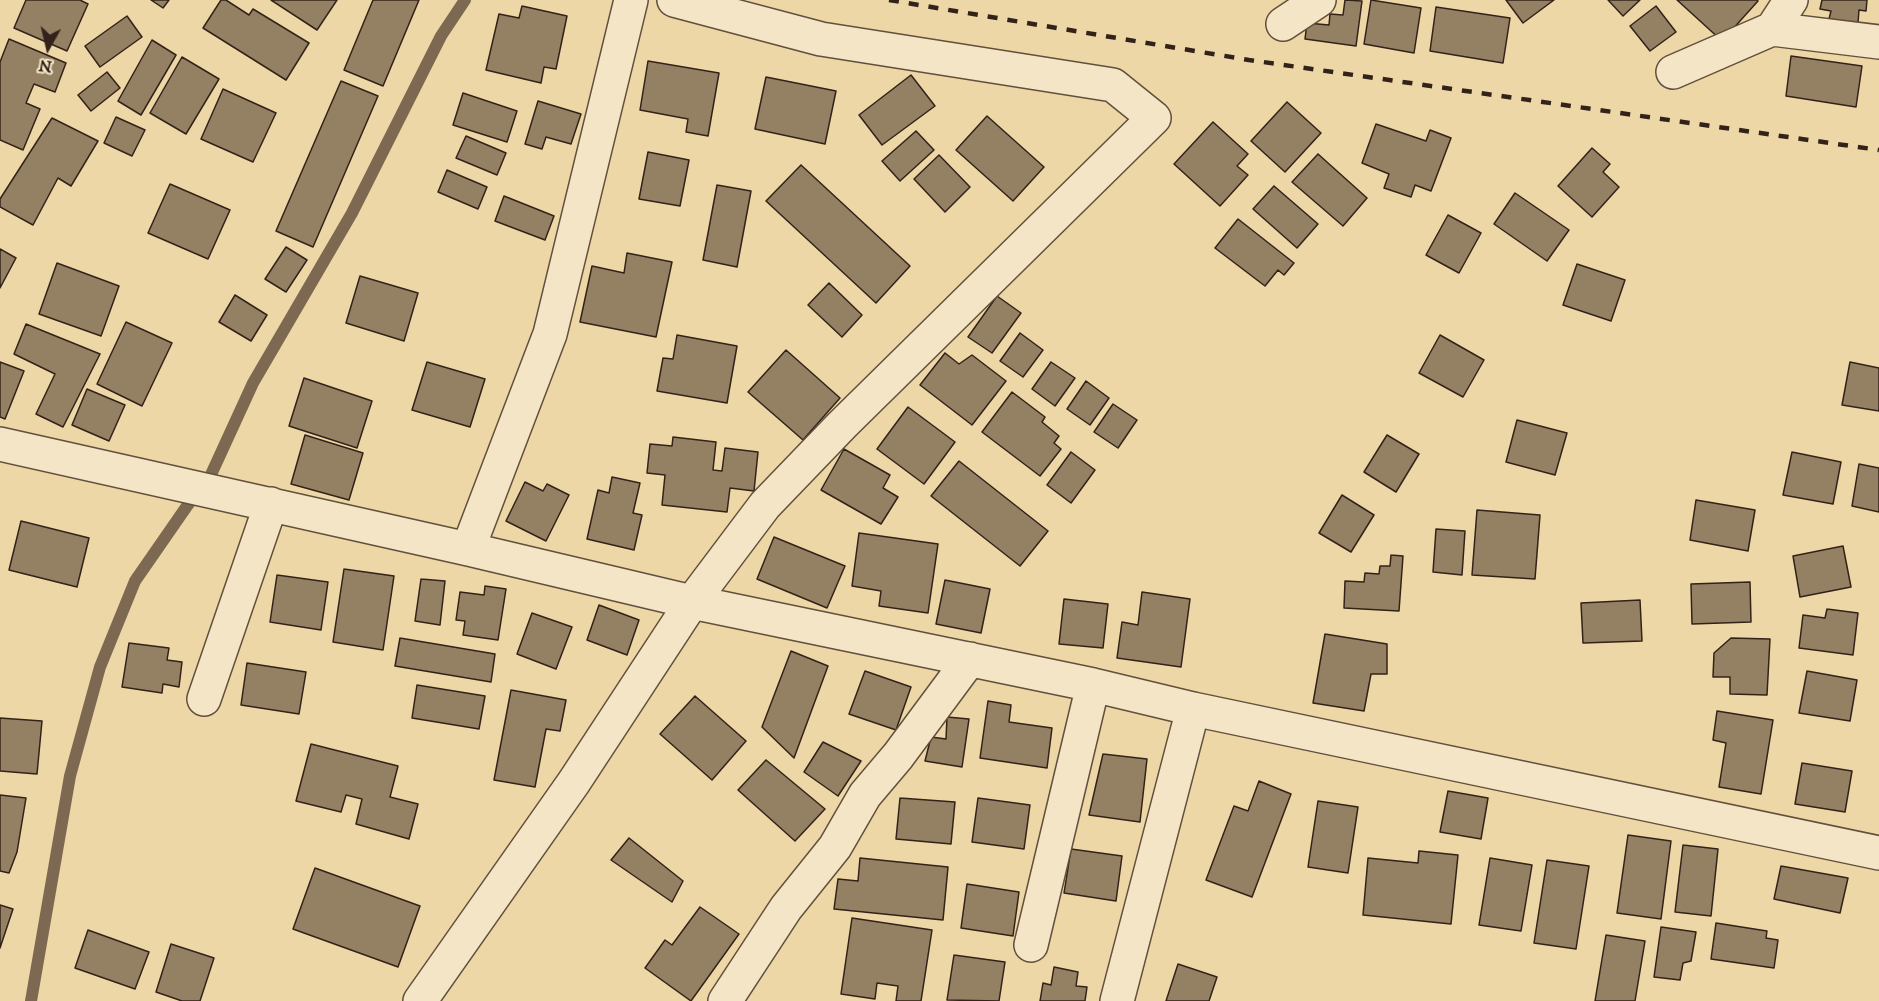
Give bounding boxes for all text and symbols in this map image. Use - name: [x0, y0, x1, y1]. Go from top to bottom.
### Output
- north arrow: [18, 18, 78, 78]
- text: N: [38, 55, 53, 77]

